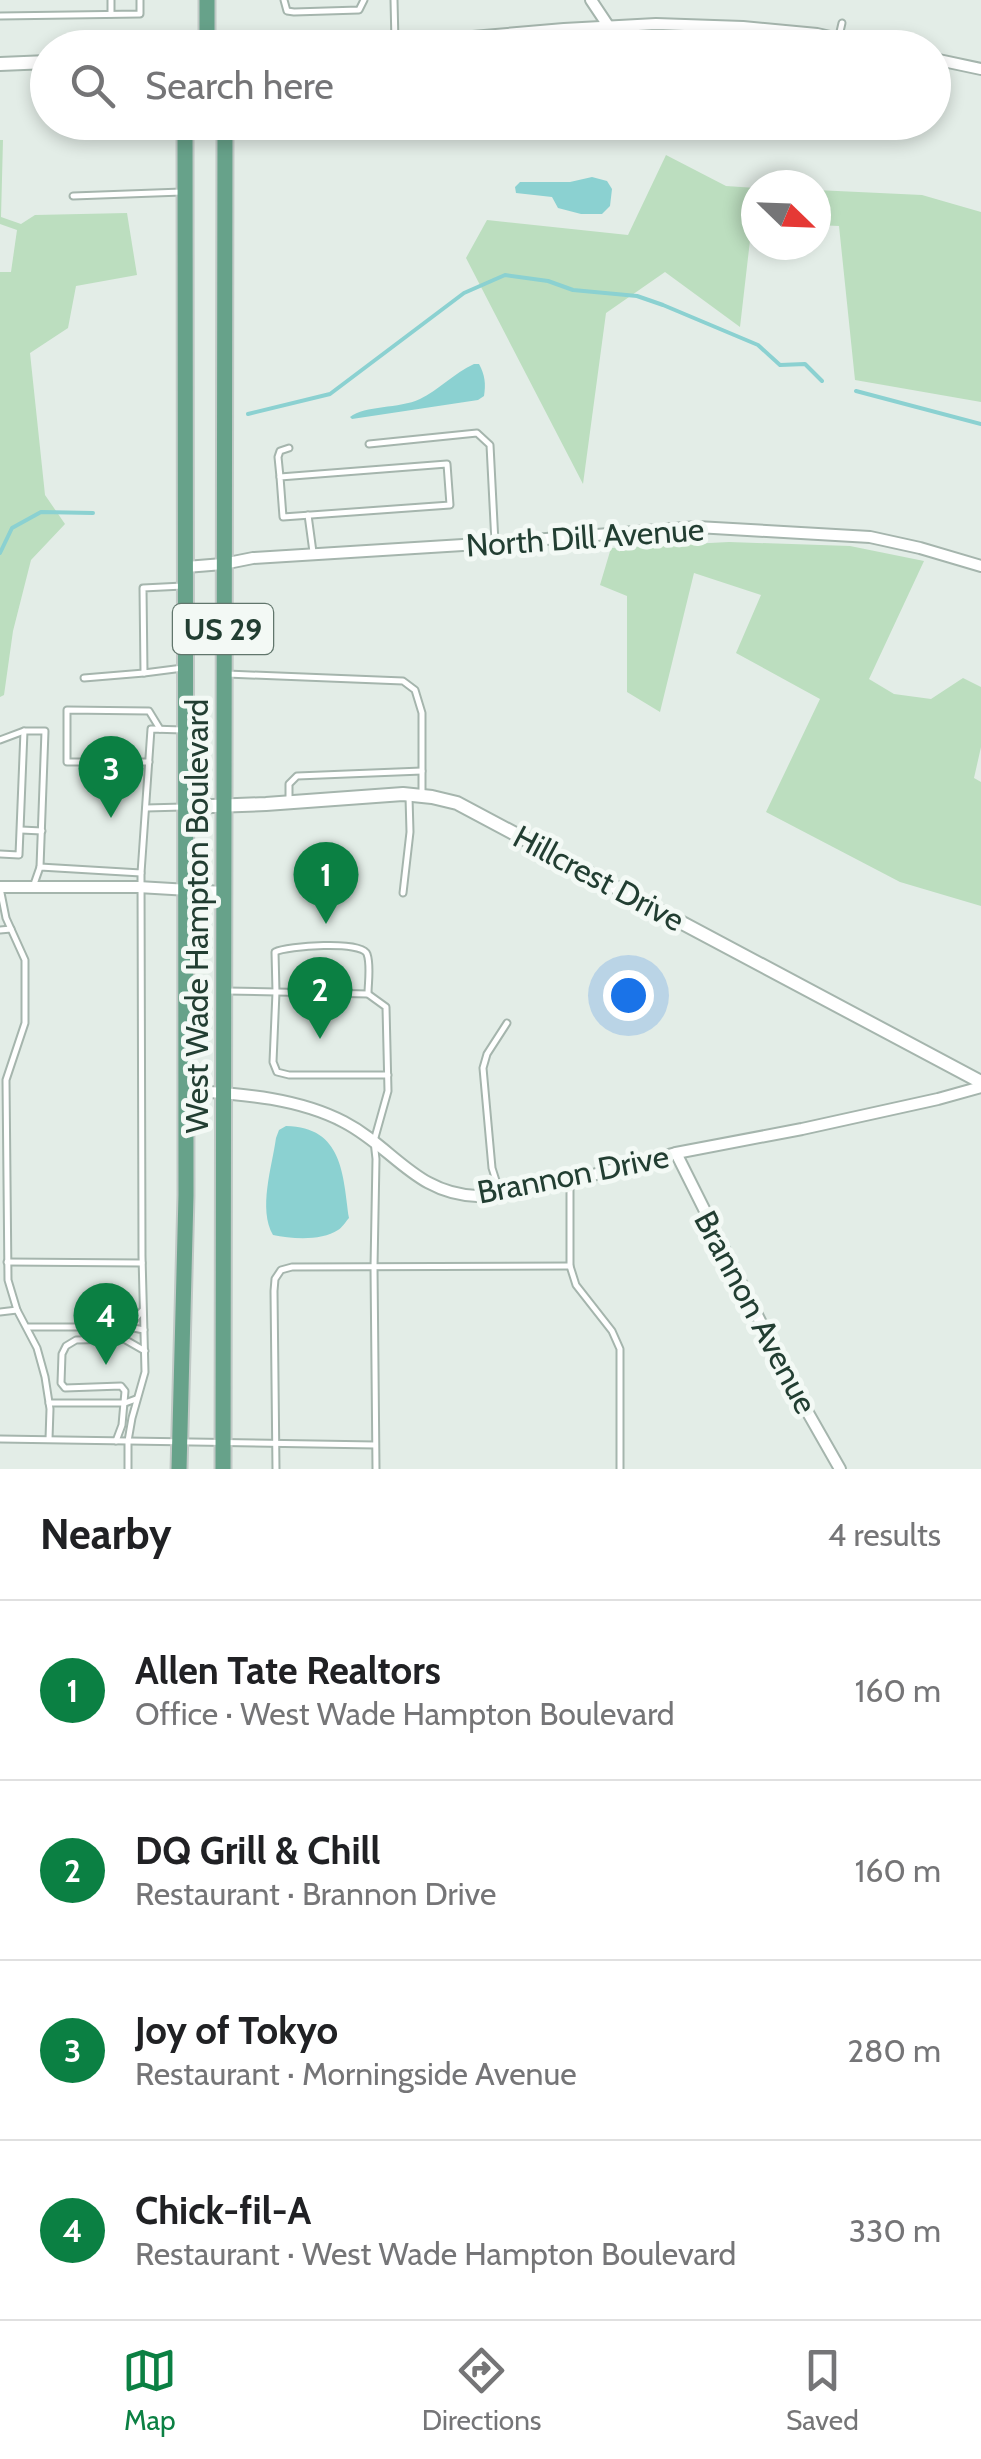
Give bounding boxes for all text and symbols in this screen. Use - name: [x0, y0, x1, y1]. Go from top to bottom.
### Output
- search box: [30, 30, 951, 140]
- icon: search: [65, 58, 120, 113]
- text: Search here: [145, 62, 334, 109]
- north arrow: [741, 170, 831, 260]
- street label: North Dill Avenue: [465, 509, 705, 565]
- road number: US 29: [173, 604, 273, 654]
- street label: West Wade Hampton Boulevard: [177, 699, 216, 1133]
- pin: 3: [78, 736, 144, 818]
- street label: Hillcrest Drive: [507, 817, 691, 939]
- pin: 1: [294, 842, 358, 924]
- pin: 2: [288, 956, 352, 1039]
- your location: [603, 970, 654, 1021]
- street label: Brannon Drive: [474, 1136, 672, 1212]
- street label: Brannon Avenue: [686, 1204, 826, 1420]
- pin: 4: [74, 1282, 138, 1365]
- text: Nearby: [40, 1508, 172, 1560]
- text: 4 results: [828, 1515, 941, 1554]
- text: Allen Tate Realtors: [135, 1647, 441, 1694]
- text: 1: [67, 1671, 78, 1710]
- text: 160 m: [855, 1671, 941, 1710]
- text: Office · West Wade Hampton Boulevard: [135, 1694, 675, 1733]
- text: DQ Grill & Chill: [135, 1827, 381, 1874]
- text: 2: [64, 1851, 81, 1890]
- text: 160 m: [855, 1851, 941, 1890]
- text: Restaurant · Brannon Drive: [135, 1874, 496, 1913]
- text: Joy of Tokyo: [135, 2007, 338, 2054]
- text: 3: [64, 2031, 81, 2070]
- text: 280 m: [847, 2031, 941, 2070]
- text: Restaurant · Morningside Avenue: [135, 2054, 577, 2093]
- text: Chick-fil-A: [135, 2187, 311, 2234]
- text: 4: [63, 2211, 82, 2250]
- text: 330 m: [849, 2211, 941, 2250]
- text: Restaurant · West Wade Hampton Boulevard: [135, 2234, 736, 2273]
- tab: Map: [122, 2343, 177, 2437]
- tab: Directions: [422, 2343, 541, 2437]
- tab: Saved: [786, 2343, 859, 2437]

